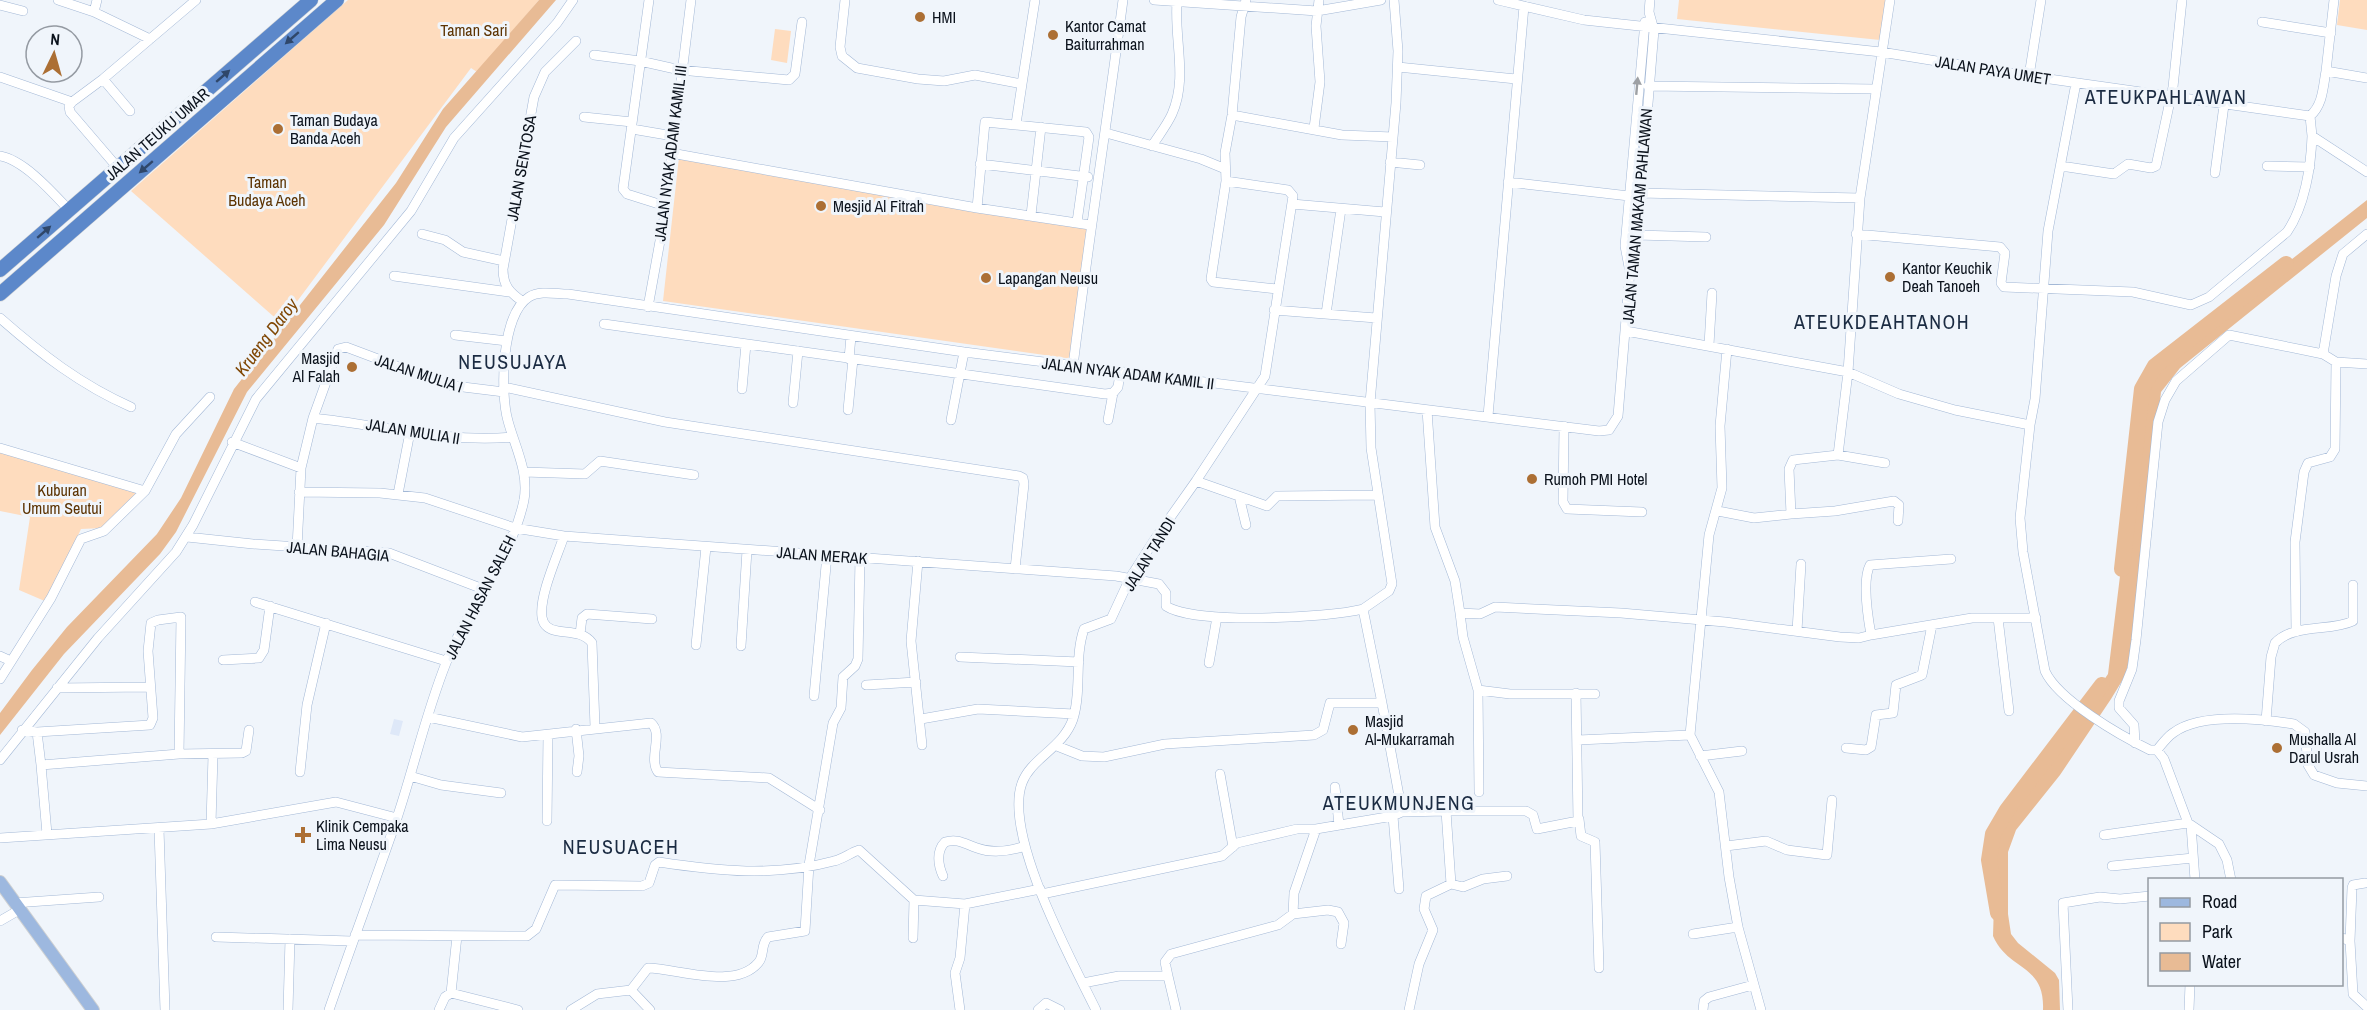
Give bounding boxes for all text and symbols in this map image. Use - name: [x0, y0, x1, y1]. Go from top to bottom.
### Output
- place label: HMI: [932, 6, 956, 28]
- marker: HMI: [913, 10, 927, 24]
- place label: Kantor Camat Baiturrahman: [1065, 15, 1146, 55]
- park label: Taman Sari: [440, 19, 508, 41]
- north arrow: [24, 24, 84, 84]
- text: N: [50, 28, 61, 50]
- marker: Kantor Camat Baiturrahman: [1046, 28, 1060, 42]
- one-way arrow: [284, 32, 300, 45]
- street label: JALAN PAYA UMET: [1934, 50, 2052, 90]
- street label: JALAN NYAK ADAM KAMIL III: [648, 64, 692, 242]
- one-way arrow: [215, 70, 231, 83]
- one-way arrow: [1632, 77, 1642, 96]
- street label: JALAN TEUKU UMAR: [100, 82, 214, 185]
- district label: ATEUKPAHLAWAN: [2084, 83, 2247, 110]
- street label: JALAN TAMAN MAKAM PAHLAWAN: [1617, 107, 1657, 325]
- place label: Taman Budaya Banda Aceh: [290, 109, 378, 149]
- street label: JALAN SENTOSA: [501, 113, 541, 223]
- marker: Taman Budaya Banda Aceh: [271, 122, 285, 136]
- one-way arrow: [138, 160, 153, 174]
- park label: Taman Budaya Aceh: [228, 171, 306, 211]
- place label: Mesjid Al Fitrah: [833, 195, 924, 217]
- marker: Mesjid Al Fitrah: [814, 199, 828, 213]
- one-way arrow: [36, 226, 51, 239]
- place label: Kantor Keuchik Deah Tanoeh: [1902, 257, 1992, 297]
- place label: Lapangan Neusu: [998, 267, 1098, 289]
- marker: Kantor Keuchik Deah Tanoeh: [1883, 270, 1897, 284]
- marker: Lapangan Neusu: [979, 271, 993, 285]
- water label: Krueng Daroy: [229, 292, 304, 381]
- district label: ATEUKDEAHTANOH: [1793, 308, 1970, 335]
- place label: Masjid Al Falah: [292, 347, 340, 387]
- street label: JALAN MULIA I: [372, 348, 466, 398]
- district label: NEUSUJAYA: [458, 348, 568, 375]
- street label: JALAN NYAK ADAM KAMIL II: [1041, 352, 1215, 394]
- marker: Masjid Al Falah: [345, 360, 359, 374]
- street label: JALAN MULIA II: [364, 413, 462, 449]
- place label: Rumoh PMI Hotel: [1544, 468, 1648, 490]
- marker: Rumoh PMI Hotel: [1525, 472, 1539, 486]
- park label: Kuburan Umum Seutui: [22, 479, 102, 519]
- street label: JALAN TANDI: [1118, 513, 1180, 595]
- street label: JALAN HASAN SALEH: [439, 531, 521, 663]
- street label: JALAN BAHAGIA: [286, 536, 390, 566]
- street label: JALAN MERAK: [776, 541, 868, 569]
- place label: Masjid Al-Mukarramah: [1364, 710, 1455, 750]
- marker: Masjid Al-Mukarramah: [1346, 723, 1360, 737]
- place label: Mushalla Al Darul Usrah: [2289, 728, 2359, 768]
- marker: Mushalla Al Darul Usrah: [2270, 741, 2284, 755]
- district label: ATEUKMUNJENG: [1322, 789, 1475, 816]
- place label: Klinik Cempaka Lima Neusu: [316, 815, 409, 855]
- marker: Klinik Cempaka Lima Neusu: [294, 826, 312, 844]
- district label: NEUSUACEH: [563, 833, 679, 860]
- legend: [2148, 878, 2343, 986]
- text: Road: [2202, 889, 2237, 914]
- text: Park: [2202, 919, 2233, 944]
- text: Water: [2202, 949, 2241, 974]

